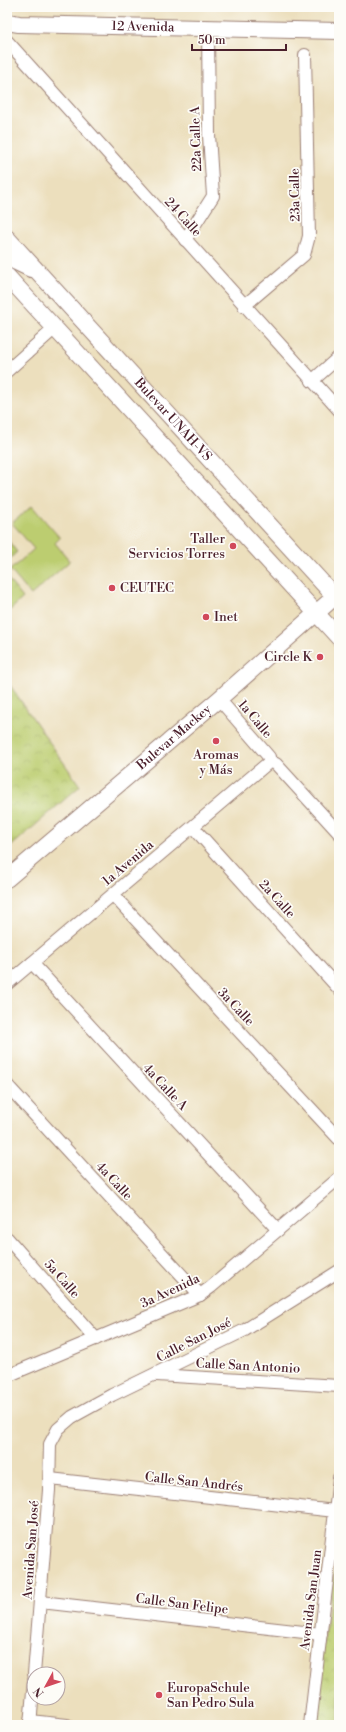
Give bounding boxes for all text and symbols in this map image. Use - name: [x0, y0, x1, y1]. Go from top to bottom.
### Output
- street label: 12 Avenida: [111, 18, 175, 35]
- scale bar: [192, 26, 286, 52]
- text: 50 m: [198, 33, 226, 48]
- street label: 22a Calle A: [187, 105, 205, 172]
- street label: 23a Calle: [287, 168, 303, 222]
- street label: 24 Calle: [161, 194, 205, 240]
- street label: Bulevar UNAH-VS: [130, 374, 215, 464]
- place label: Taller Servicios Torres: [129, 531, 225, 562]
- marker: Taller Servicios Torres: [228, 541, 238, 551]
- place label: CEUTEC: [120, 580, 174, 596]
- marker: CEUTEC: [107, 583, 117, 593]
- place label: Inet: [214, 609, 238, 625]
- marker: Inet: [201, 612, 211, 622]
- place label: Circle K: [264, 649, 314, 665]
- marker: Circle K: [315, 652, 325, 662]
- street label: 1a Calle: [235, 697, 276, 742]
- street label: Bulevar Mackey: [133, 701, 215, 774]
- marker: Aromas y Más: [211, 736, 221, 746]
- place label: Aromas y Más: [192, 747, 239, 778]
- street label: 1a Avenida: [99, 837, 157, 889]
- street label: 2a Calle: [256, 876, 299, 922]
- street label: 3a Calle: [214, 985, 258, 1030]
- street label: 4a Calle A: [139, 1060, 191, 1115]
- street label: 4a Calle: [92, 1158, 136, 1204]
- street label: 5a Calle: [41, 1256, 83, 1302]
- street label: 3a Avenida: [138, 1270, 203, 1312]
- street label: Calle San José: [154, 1314, 235, 1366]
- street label: Calle San Antonio: [195, 1355, 301, 1377]
- street label: Calle San Andrés: [144, 1469, 244, 1495]
- street label: Avenida San José: [19, 1499, 42, 1601]
- street label: Avenida San Juan: [297, 1548, 325, 1652]
- street label: Calle San Felipe: [135, 1590, 230, 1618]
- north arrow: [26, 1666, 66, 1706]
- place label: EuropaSchule San Pedro Sula: [167, 1680, 255, 1711]
- text: N: [31, 1684, 47, 1700]
- marker: EuropaSchule San Pedro Sula: [154, 1690, 164, 1700]

